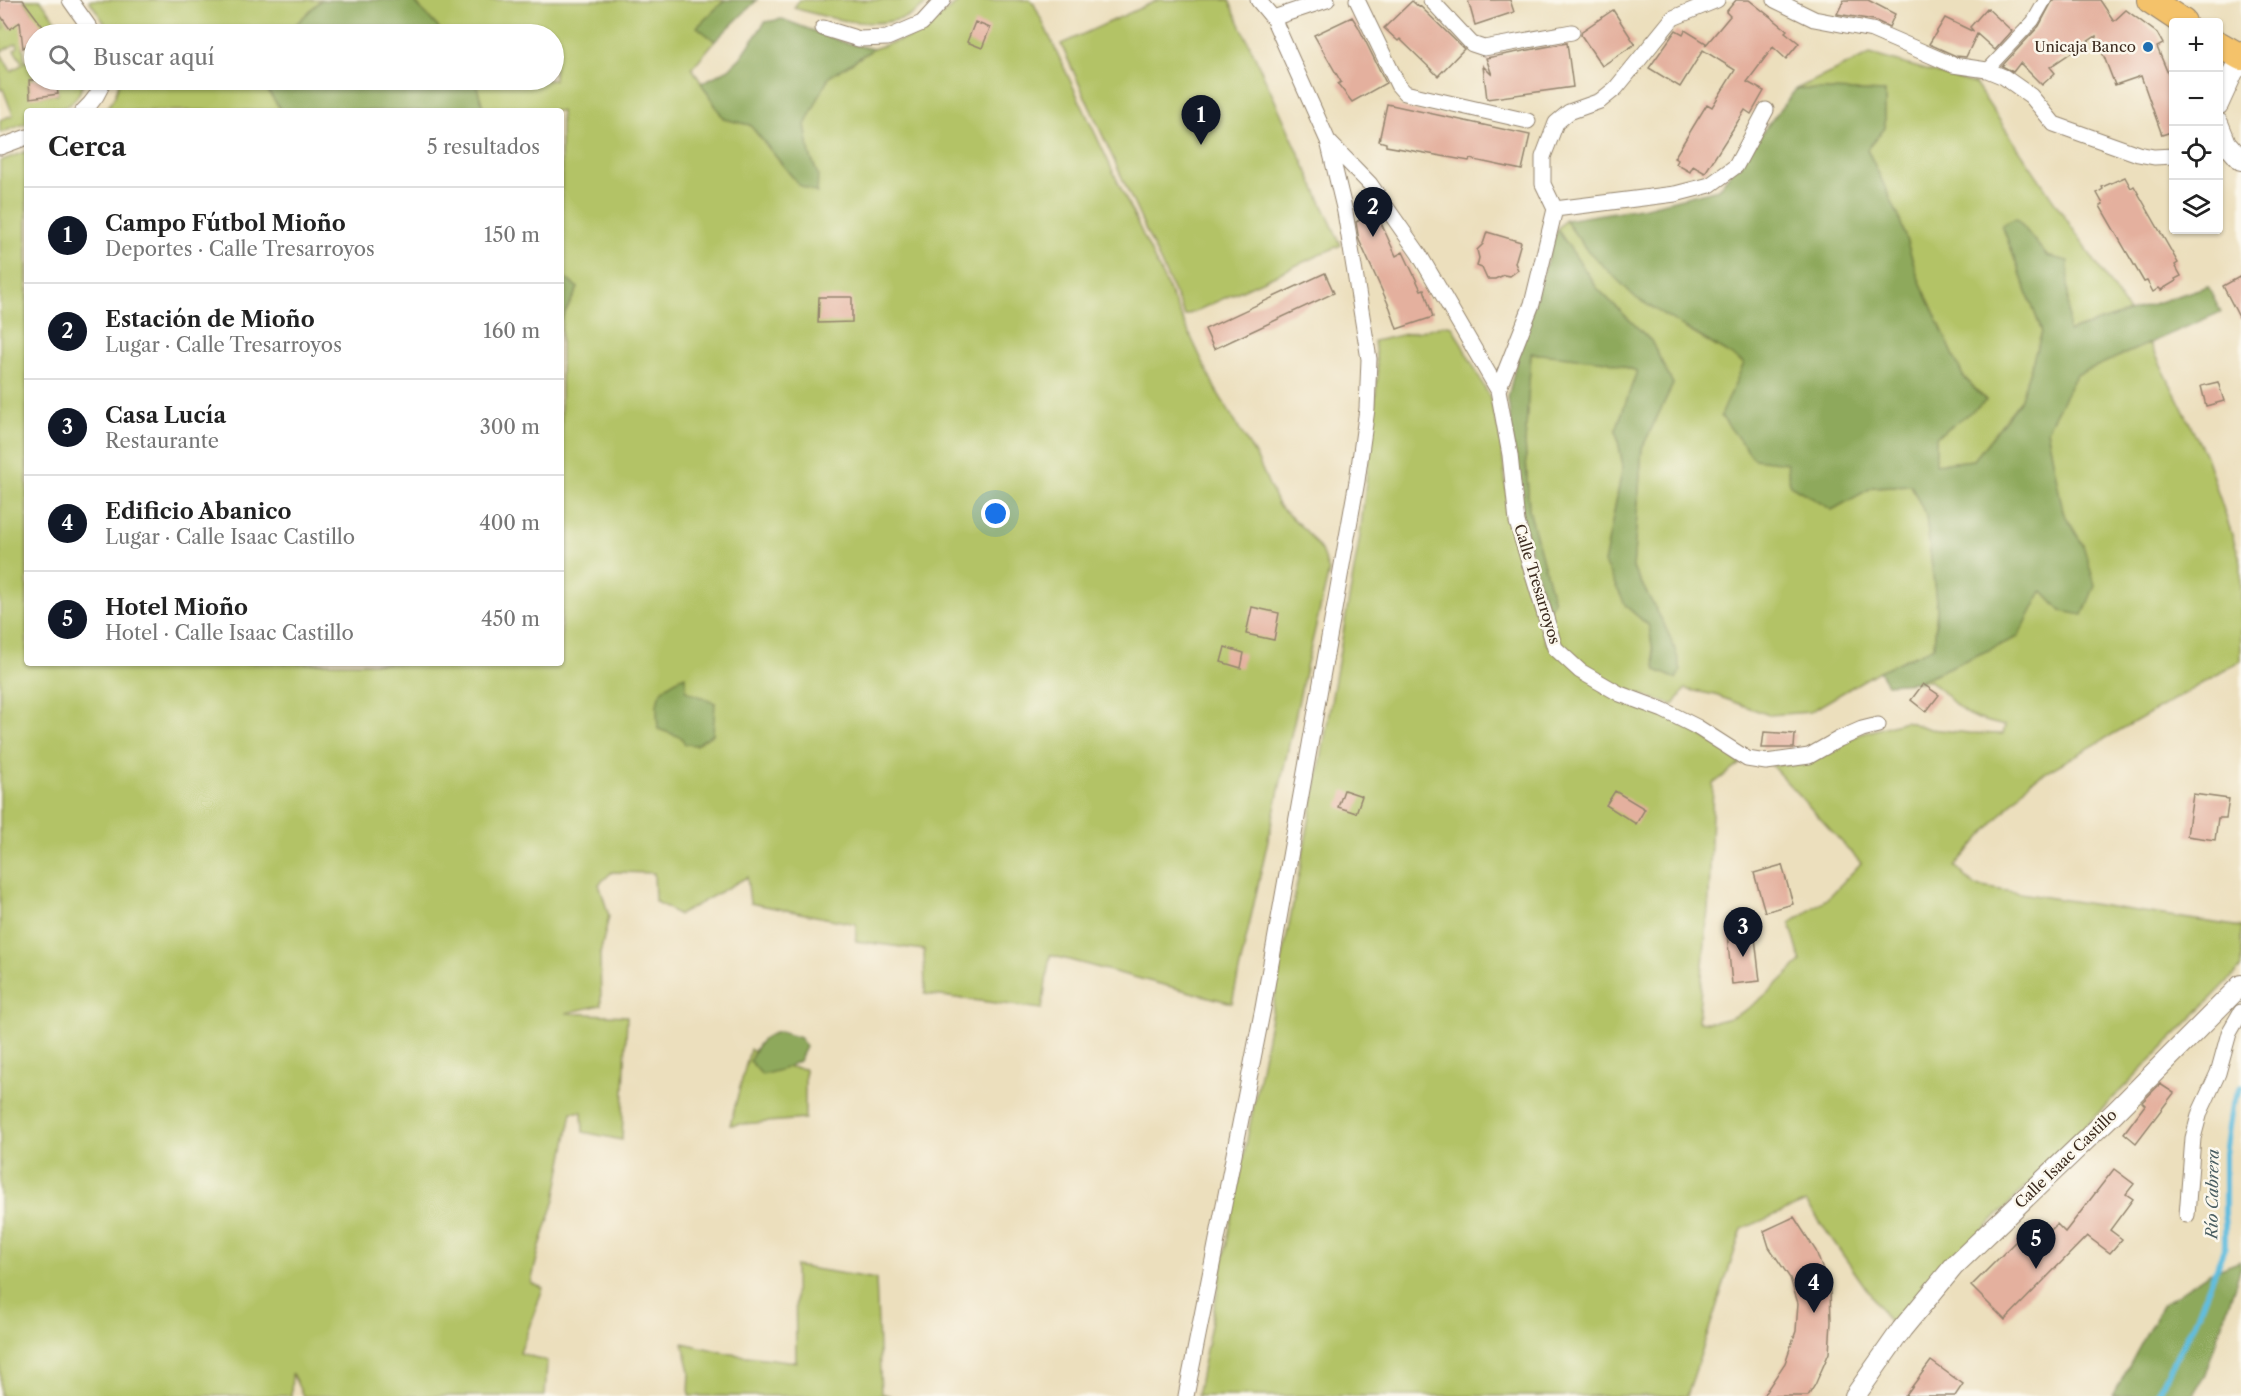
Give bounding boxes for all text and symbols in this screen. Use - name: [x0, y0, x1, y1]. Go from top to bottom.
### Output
- map controls: [2169, 18, 2223, 234]
- button: +: [2169, 18, 2223, 72]
- search box: [24, 24, 564, 90]
- place label: Unicaja Banco: [2034, 37, 2136, 56]
- marker: Unicaja Banco: [2141, 40, 2155, 54]
- icon: search: [45, 41, 78, 74]
- text: Buscar aquí: [93, 44, 215, 71]
- button: −: [2169, 72, 2223, 126]
- pin: 1: [1182, 96, 1220, 145]
- button: locate: [2169, 126, 2223, 180]
- text: Cerca: [48, 131, 126, 163]
- text: 5 resultados: [427, 135, 540, 159]
- button: layers: [2169, 180, 2223, 234]
- pin: 2: [1354, 188, 1392, 237]
- text: Campo Fútbol Mioño: [105, 210, 346, 237]
- text: 1: [63, 223, 72, 247]
- text: 150 m: [484, 223, 540, 247]
- text: Deportes · Calle Tresarroyos: [105, 237, 375, 261]
- text: Estación de Mioño: [105, 306, 315, 333]
- text: 2: [62, 319, 73, 343]
- text: 160 m: [483, 319, 540, 343]
- text: Lugar · Calle Tresarroyos: [105, 333, 342, 357]
- text: Casa Lucía: [105, 402, 226, 429]
- text: 3: [62, 415, 73, 439]
- text: 300 m: [480, 415, 540, 439]
- text: Restaurante: [105, 429, 219, 453]
- text: Edificio Abanico: [105, 498, 291, 525]
- your location: [981, 499, 1010, 528]
- text: 4: [62, 511, 73, 535]
- text: 400 m: [479, 511, 540, 535]
- street label: Calle Tresarroyos: [1510, 522, 1565, 646]
- text: Lugar · Calle Isaac Castillo: [105, 525, 355, 549]
- text: Hotel Mioño: [105, 594, 248, 621]
- text: 5: [62, 607, 73, 631]
- text: 450 m: [481, 607, 540, 631]
- text: Hotel · Calle Isaac Castillo: [105, 621, 354, 645]
- pin: 3: [1724, 908, 1762, 957]
- street label: Calle Isaac Castillo: [2011, 1105, 2121, 1212]
- water label: Río Cabrera: [2201, 1148, 2223, 1241]
- pin: 5: [2016, 1220, 2056, 1269]
- pin: 4: [1794, 1264, 1834, 1313]

